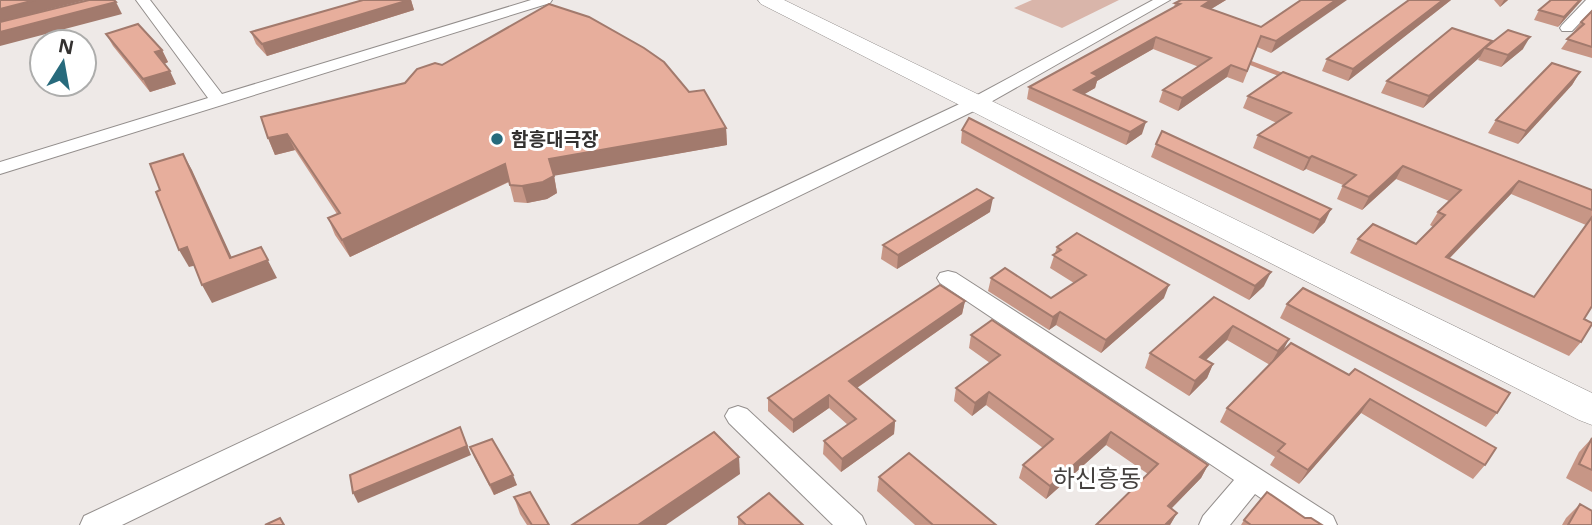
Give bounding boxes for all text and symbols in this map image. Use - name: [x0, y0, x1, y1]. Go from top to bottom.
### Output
- north arrow: [28, 28, 98, 98]
- text: N: [56, 32, 76, 61]
- place label: 함흥대극장: [511, 126, 598, 152]
- marker: 함흥대극장: [489, 131, 505, 147]
- district label: 하신흥동: [1053, 461, 1141, 494]

